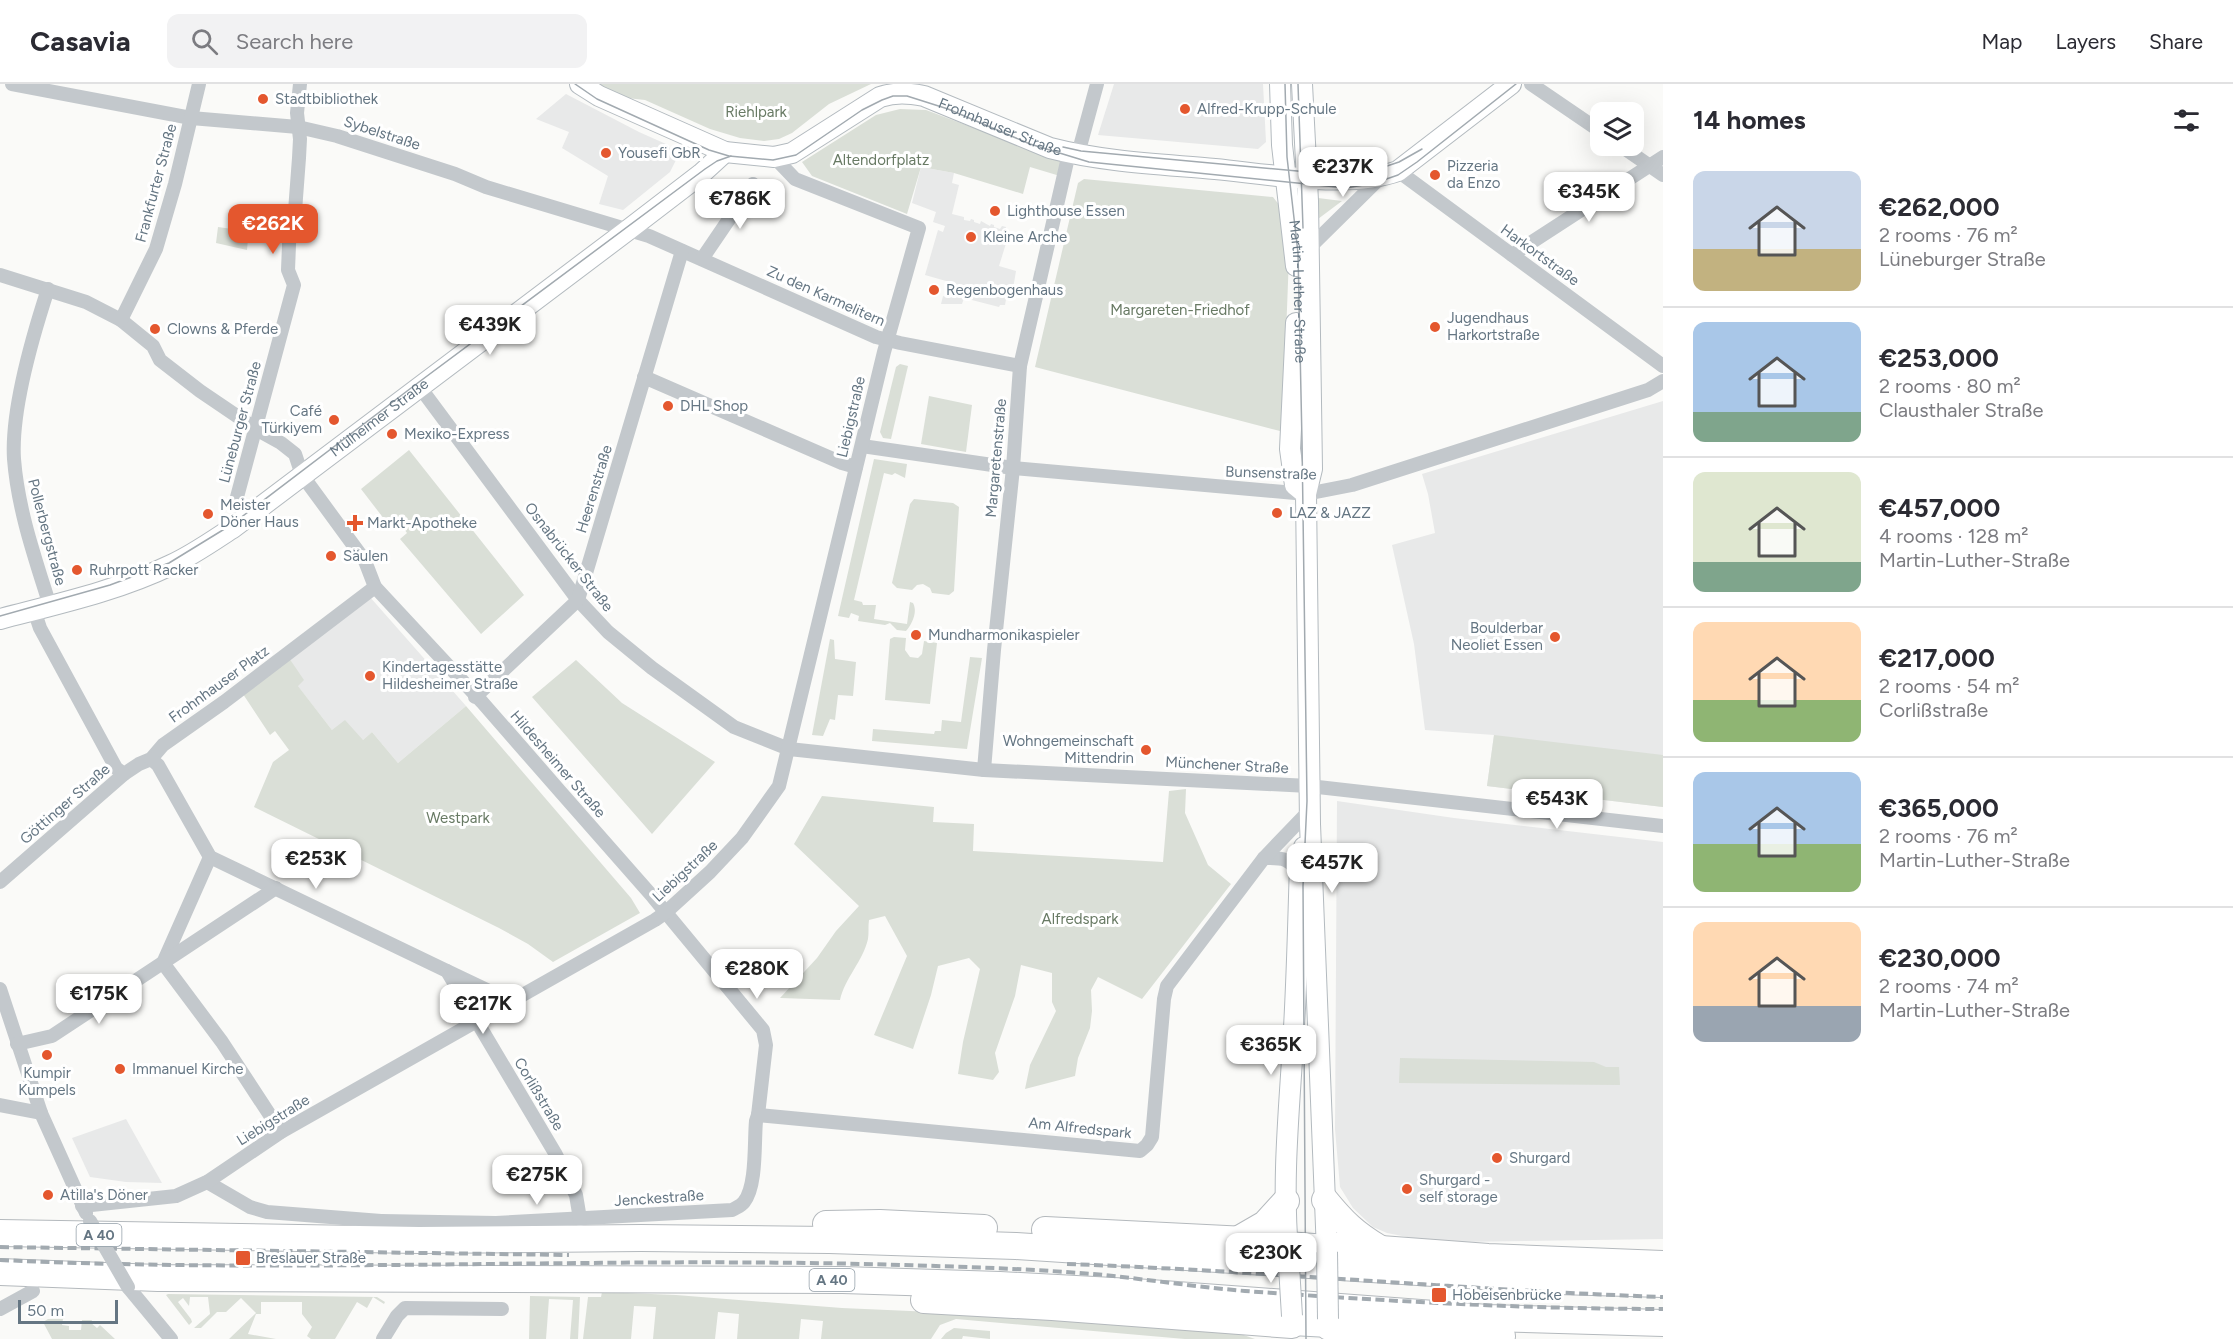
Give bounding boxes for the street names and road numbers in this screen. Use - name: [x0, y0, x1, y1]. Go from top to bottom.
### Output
- street label: Frohnhauser Straße: [936, 94, 1063, 159]
- street label: Sybelstraße: [341, 112, 423, 154]
- street label: Frankfurter Straße: [131, 122, 181, 244]
- street label: Martin-Luther-Straße: [1285, 219, 1309, 363]
- street label: Harkortstraße: [1497, 221, 1583, 289]
- street label: Zu den Karmelitern: [764, 262, 888, 330]
- street label: Lüneburger Straße: [215, 359, 265, 485]
- street label: Mülheimer Straße: [326, 375, 432, 460]
- street label: Liebigstraße: [833, 375, 869, 459]
- street label: Margaretenstraße: [982, 398, 1010, 518]
- street label: Heerenstraße: [572, 443, 616, 535]
- street label: Bunsenstraße: [1225, 462, 1317, 484]
- street label: Pollerbergstraße: [24, 477, 70, 587]
- street label: Osnabrücker Straße: [521, 499, 617, 615]
- street label: Frohnhauser Platz: [165, 642, 273, 726]
- street label: Hildesheimer Straße: [507, 707, 609, 821]
- street label: Münchener Straße: [1165, 753, 1289, 777]
- street label: Göttinger Straße: [16, 760, 114, 848]
- street label: Liebigstraße: [649, 836, 721, 906]
- street label: Corlißstraße: [510, 1054, 568, 1134]
- street label: Liebigstraße: [233, 1090, 313, 1150]
- street label: Am Alfredspark: [1028, 1114, 1133, 1142]
- street label: Jenckestraße: [614, 1186, 704, 1210]
- road number: A 40: [76, 1224, 122, 1246]
- road number: A 40: [810, 1269, 854, 1291]

